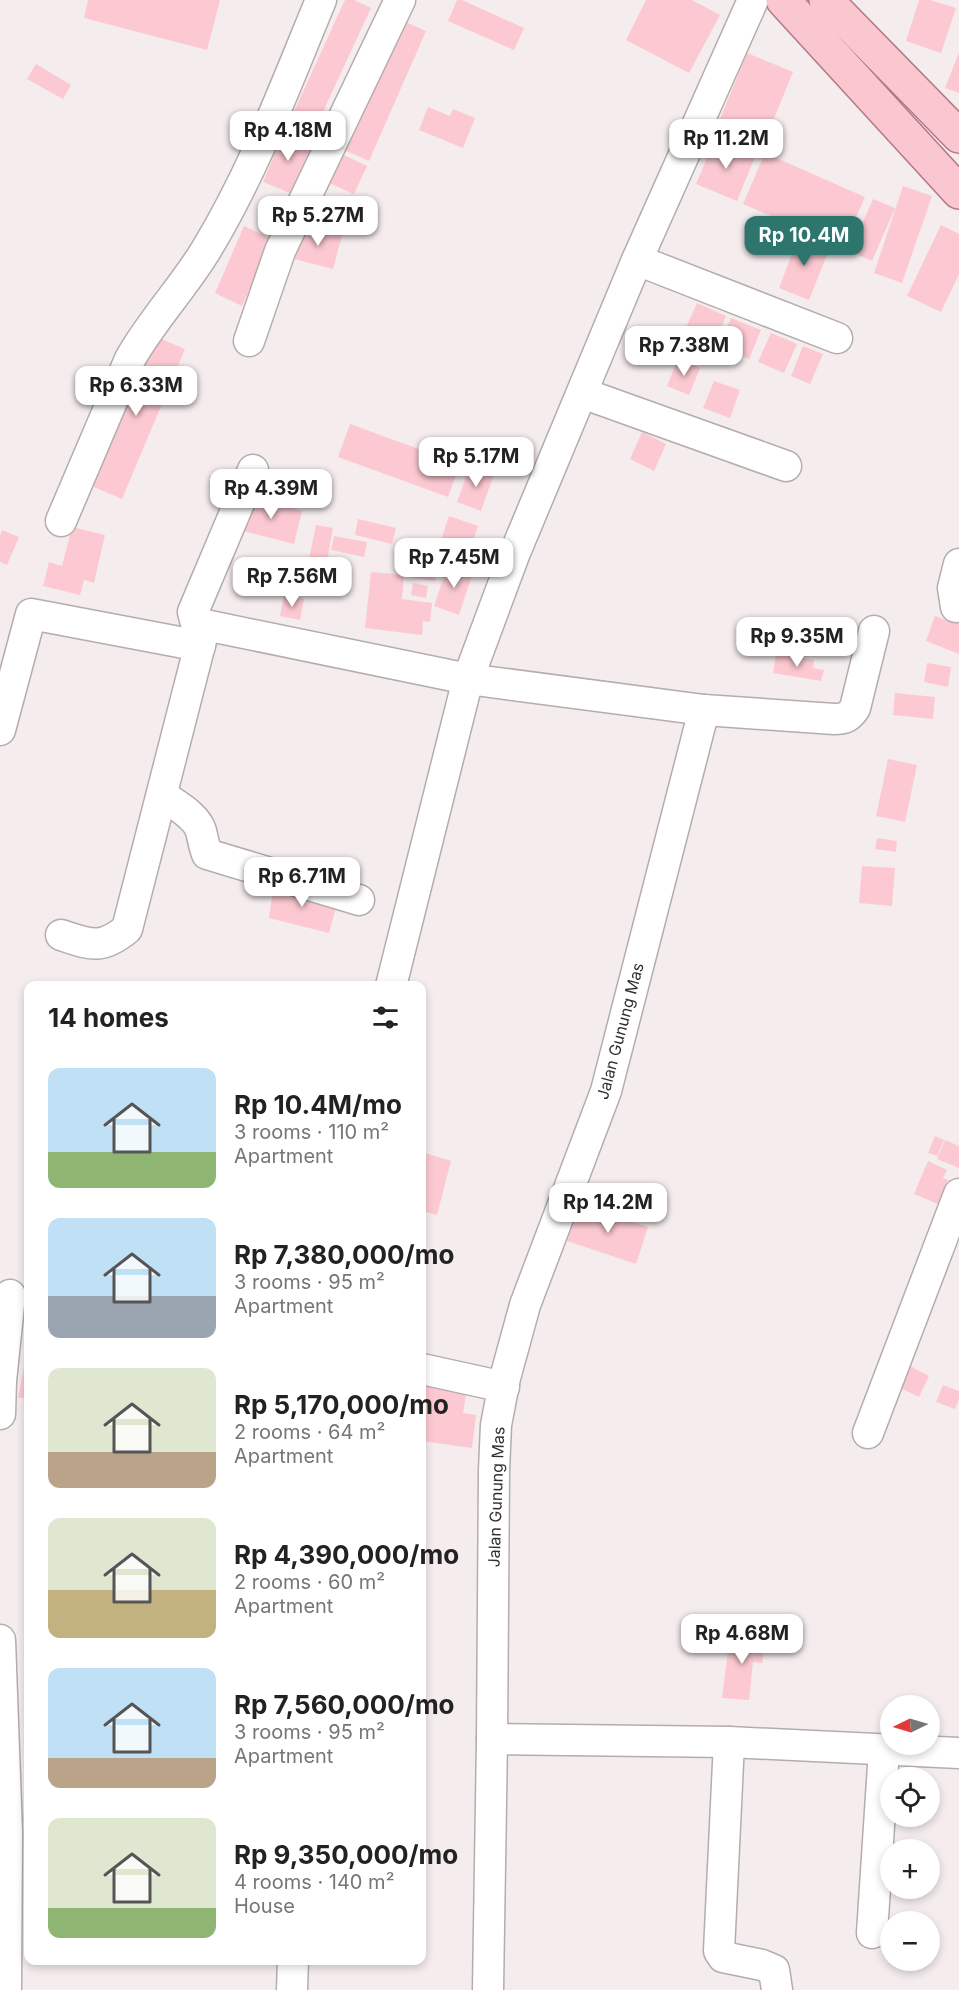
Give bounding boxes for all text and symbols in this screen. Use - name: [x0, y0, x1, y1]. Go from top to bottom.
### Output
- pin: Rp 4.18M: [226, 111, 350, 162]
- text: Rp 4.18M: [244, 118, 332, 142]
- pin: Rp 11.2M: [664, 119, 788, 170]
- text: Rp 11.2M: [683, 126, 769, 150]
- pin: Rp 5.27M: [256, 196, 380, 247]
- text: Rp 5.27M: [272, 203, 364, 227]
- pin: Rp 10.4M: [742, 216, 866, 267]
- text: Rp 10.4M: [759, 223, 849, 247]
- pin: Rp 7.38M: [622, 326, 746, 377]
- text: Rp 7.38M: [639, 333, 729, 357]
- pin: Rp 6.33M: [74, 366, 198, 417]
- text: Rp 6.33M: [89, 373, 183, 397]
- pin: Rp 5.17M: [414, 437, 538, 488]
- text: Rp 5.17M: [433, 444, 519, 468]
- pin: Rp 4.39M: [209, 469, 333, 520]
- text: Rp 4.39M: [224, 476, 318, 500]
- pin: Rp 7.45M: [392, 538, 516, 589]
- text: Rp 7.45M: [408, 545, 500, 569]
- pin: Rp 7.56M: [230, 557, 354, 608]
- text: Rp 7.56M: [247, 564, 337, 588]
- pin: Rp 9.35M: [735, 617, 859, 668]
- text: Rp 9.35M: [750, 624, 844, 648]
- pin: Rp 6.71M: [240, 857, 364, 908]
- text: Rp 6.71M: [258, 864, 346, 888]
- street label: Jalan Gunung Mas: [592, 960, 648, 1102]
- icon: filters: [369, 1001, 402, 1034]
- text: 14 homes: [48, 1002, 169, 1033]
- text: Rp 10.4M/mo: [234, 1089, 402, 1120]
- icon: home: [96, 1092, 168, 1164]
- text: 3 rooms · 110 m²: [234, 1120, 389, 1144]
- text: Apartment: [234, 1144, 333, 1168]
- pin: Rp 14.2M: [546, 1183, 670, 1234]
- text: Rp 14.2M: [563, 1190, 653, 1214]
- text: Rp 7,380,000/mo: [234, 1239, 454, 1270]
- icon: home: [96, 1242, 168, 1314]
- text: 3 rooms · 95 m²: [234, 1270, 385, 1294]
- text: Apartment: [234, 1294, 333, 1318]
- text: Rp 5,170,000/mo: [234, 1389, 449, 1420]
- icon: home: [96, 1392, 168, 1464]
- text: 2 rooms · 64 m²: [234, 1420, 385, 1444]
- street label: Jalan Gunung Mas: [484, 1426, 508, 1568]
- text: Apartment: [234, 1444, 333, 1468]
- text: Rp 4,390,000/mo: [234, 1539, 459, 1570]
- icon: home: [96, 1542, 168, 1614]
- text: 2 rooms · 60 m²: [234, 1570, 385, 1594]
- text: Apartment: [234, 1594, 333, 1618]
- pin: Rp 4.68M: [680, 1614, 804, 1665]
- text: Rp 4.68M: [695, 1621, 789, 1645]
- text: Rp 7,560,000/mo: [234, 1689, 455, 1720]
- icon: home: [96, 1692, 168, 1764]
- north arrow: [880, 1695, 940, 1755]
- map controls: [880, 1695, 940, 1971]
- text: 3 rooms · 95 m²: [234, 1720, 385, 1744]
- text: Apartment: [234, 1744, 333, 1768]
- button: locate: [880, 1767, 940, 1827]
- text: Rp 9,350,000/mo: [234, 1839, 458, 1870]
- button: +: [880, 1839, 940, 1899]
- icon: home: [96, 1842, 168, 1914]
- text: 4 rooms · 140 m²: [234, 1870, 394, 1894]
- text: House: [234, 1894, 295, 1918]
- button: −: [880, 1911, 940, 1971]

